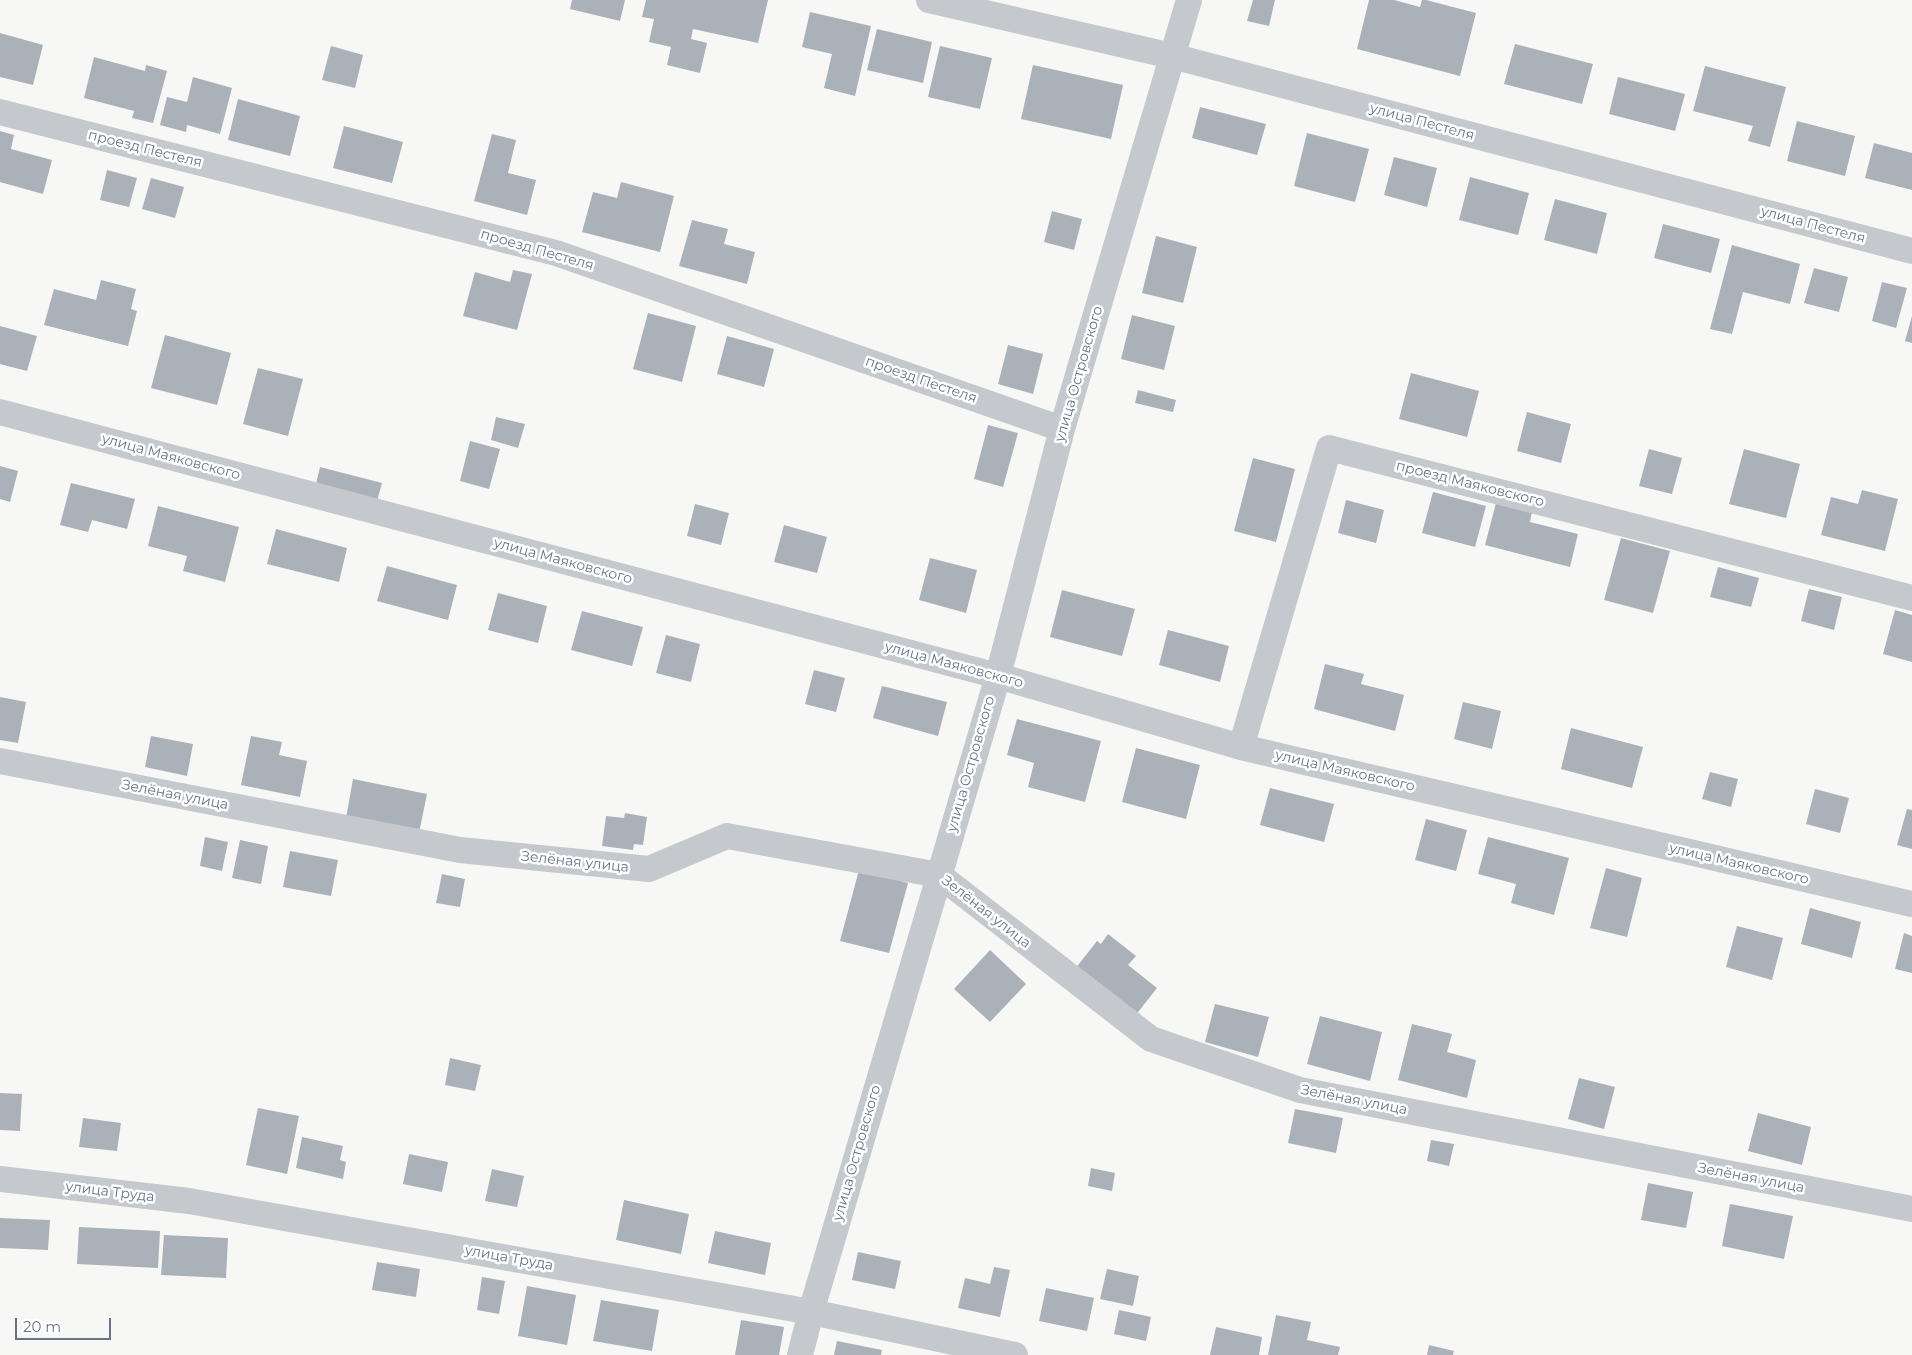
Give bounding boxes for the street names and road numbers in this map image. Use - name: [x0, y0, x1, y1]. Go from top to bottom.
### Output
- street label: улица Пестеля: [1368, 100, 1476, 144]
- street label: проезд Пестеля: [86, 127, 204, 171]
- street label: улица Пестеля: [1759, 203, 1867, 247]
- street label: проезд Пестеля: [478, 226, 596, 274]
- street label: улица Островского: [1052, 304, 1106, 444]
- street label: проезд Пестеля: [863, 353, 979, 407]
- street label: улица Маяковского: [100, 430, 242, 484]
- street label: проезд Маяковского: [1394, 457, 1546, 511]
- street label: улица Маяковского: [492, 534, 634, 588]
- street label: улица Маяковского: [883, 638, 1025, 692]
- street label: улица Островского: [944, 694, 998, 834]
- street label: улица Маяковского: [1274, 747, 1416, 795]
- street label: Зелёная улица: [120, 776, 230, 814]
- street label: улица Маяковского: [1668, 840, 1810, 888]
- street label: Зелёная улица: [520, 848, 630, 876]
- street label: Зелёная улица: [938, 872, 1034, 952]
- street label: Зелёная улица: [1299, 1081, 1409, 1119]
- street label: улица Островского: [830, 1083, 884, 1223]
- street label: Зелёная улица: [1696, 1159, 1806, 1197]
- street label: улица Труда: [65, 1178, 155, 1206]
- street label: улица Труда: [463, 1242, 555, 1274]

